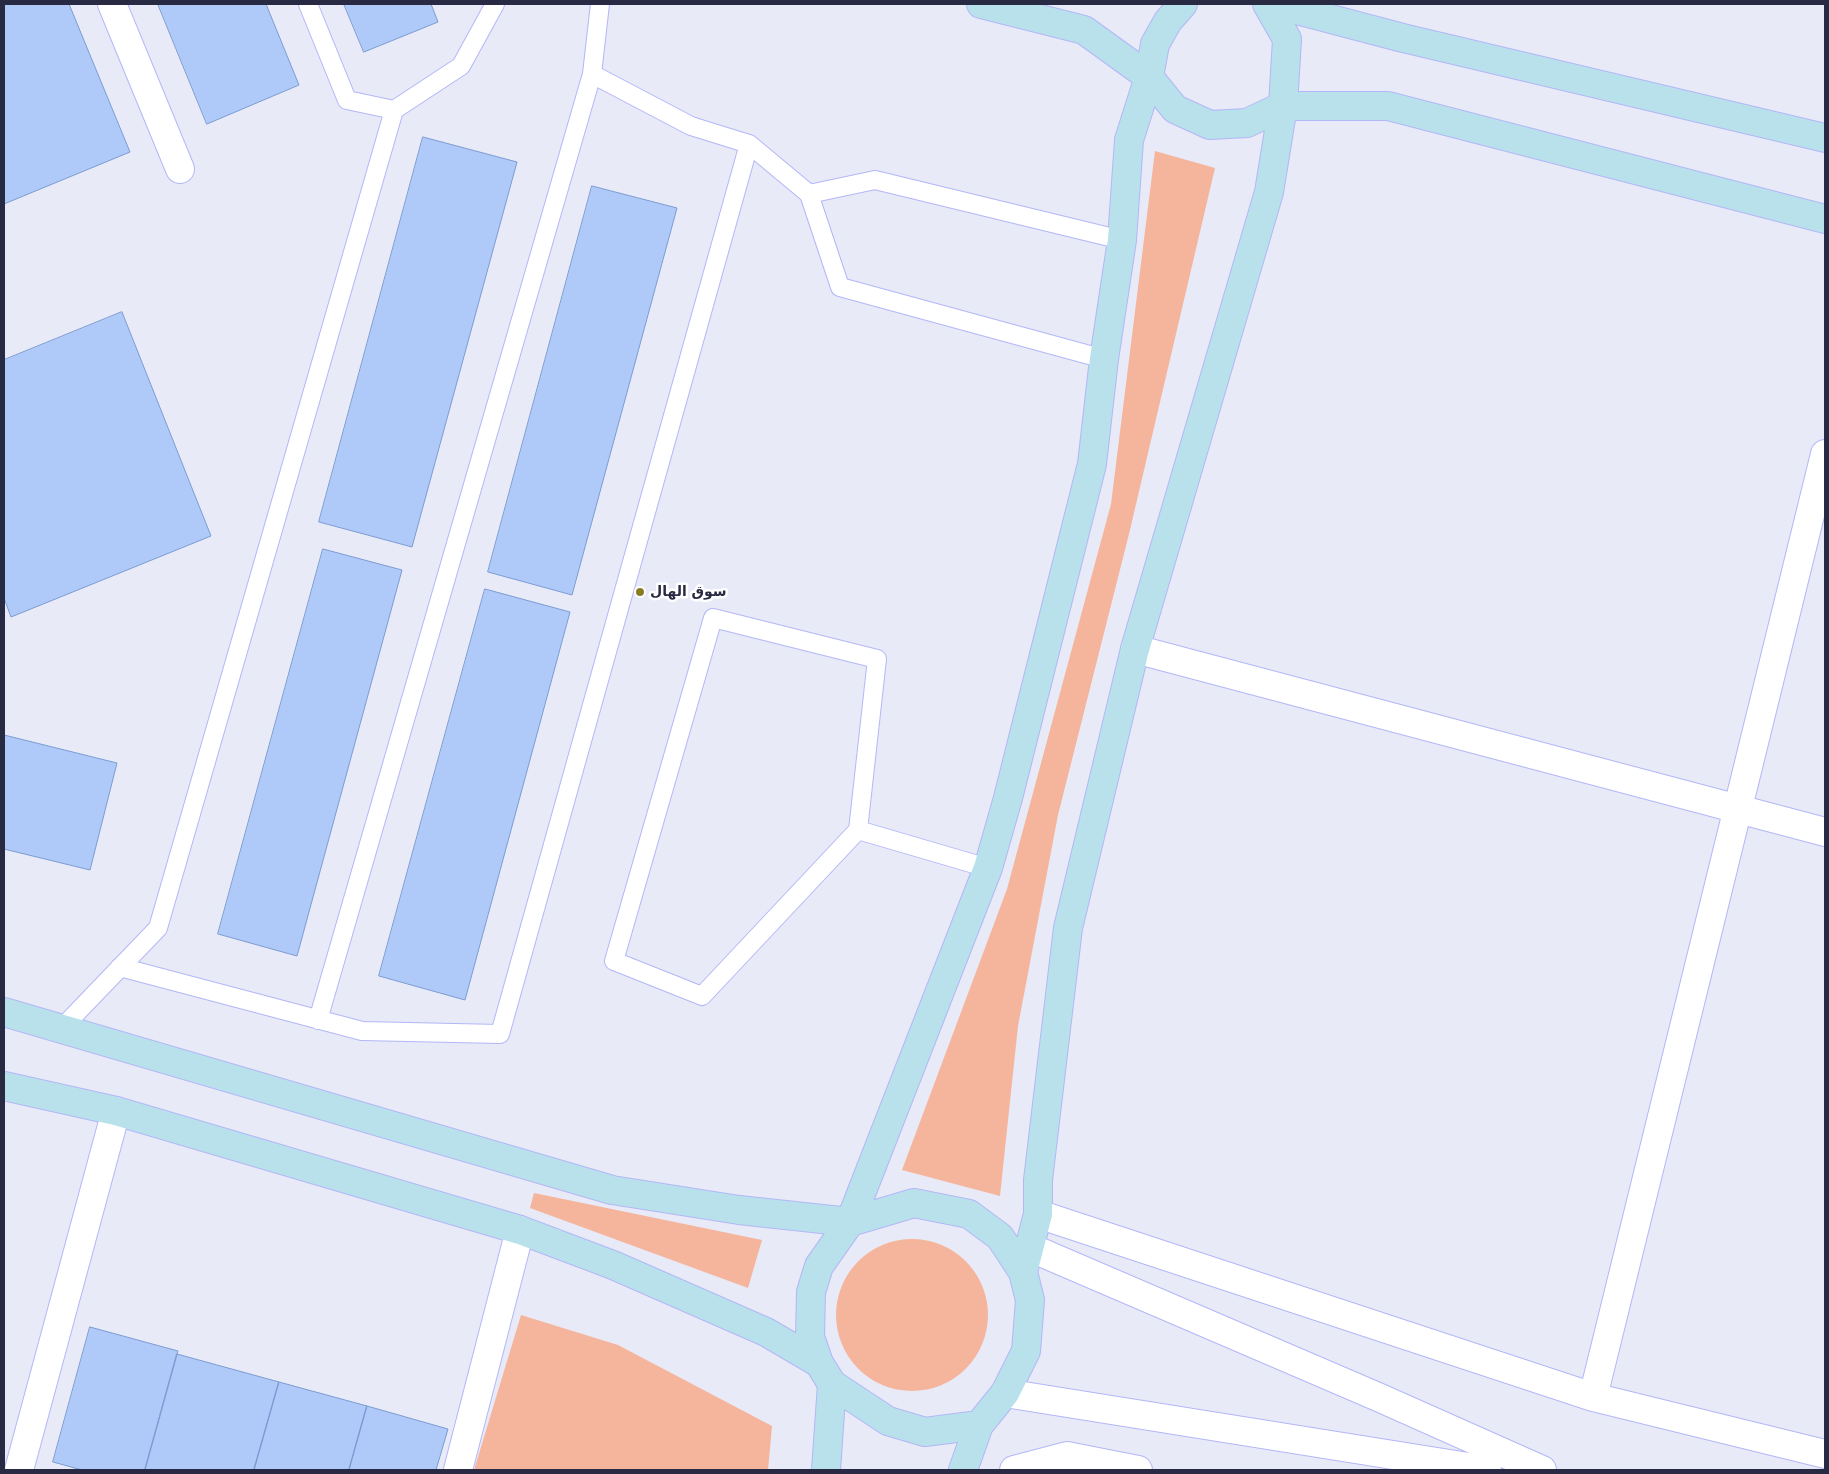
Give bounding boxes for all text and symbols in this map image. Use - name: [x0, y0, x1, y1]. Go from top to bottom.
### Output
- place label: سوق الهال: [650, 584, 727, 600]
- marker: سوق الهال: [634, 586, 646, 598]

